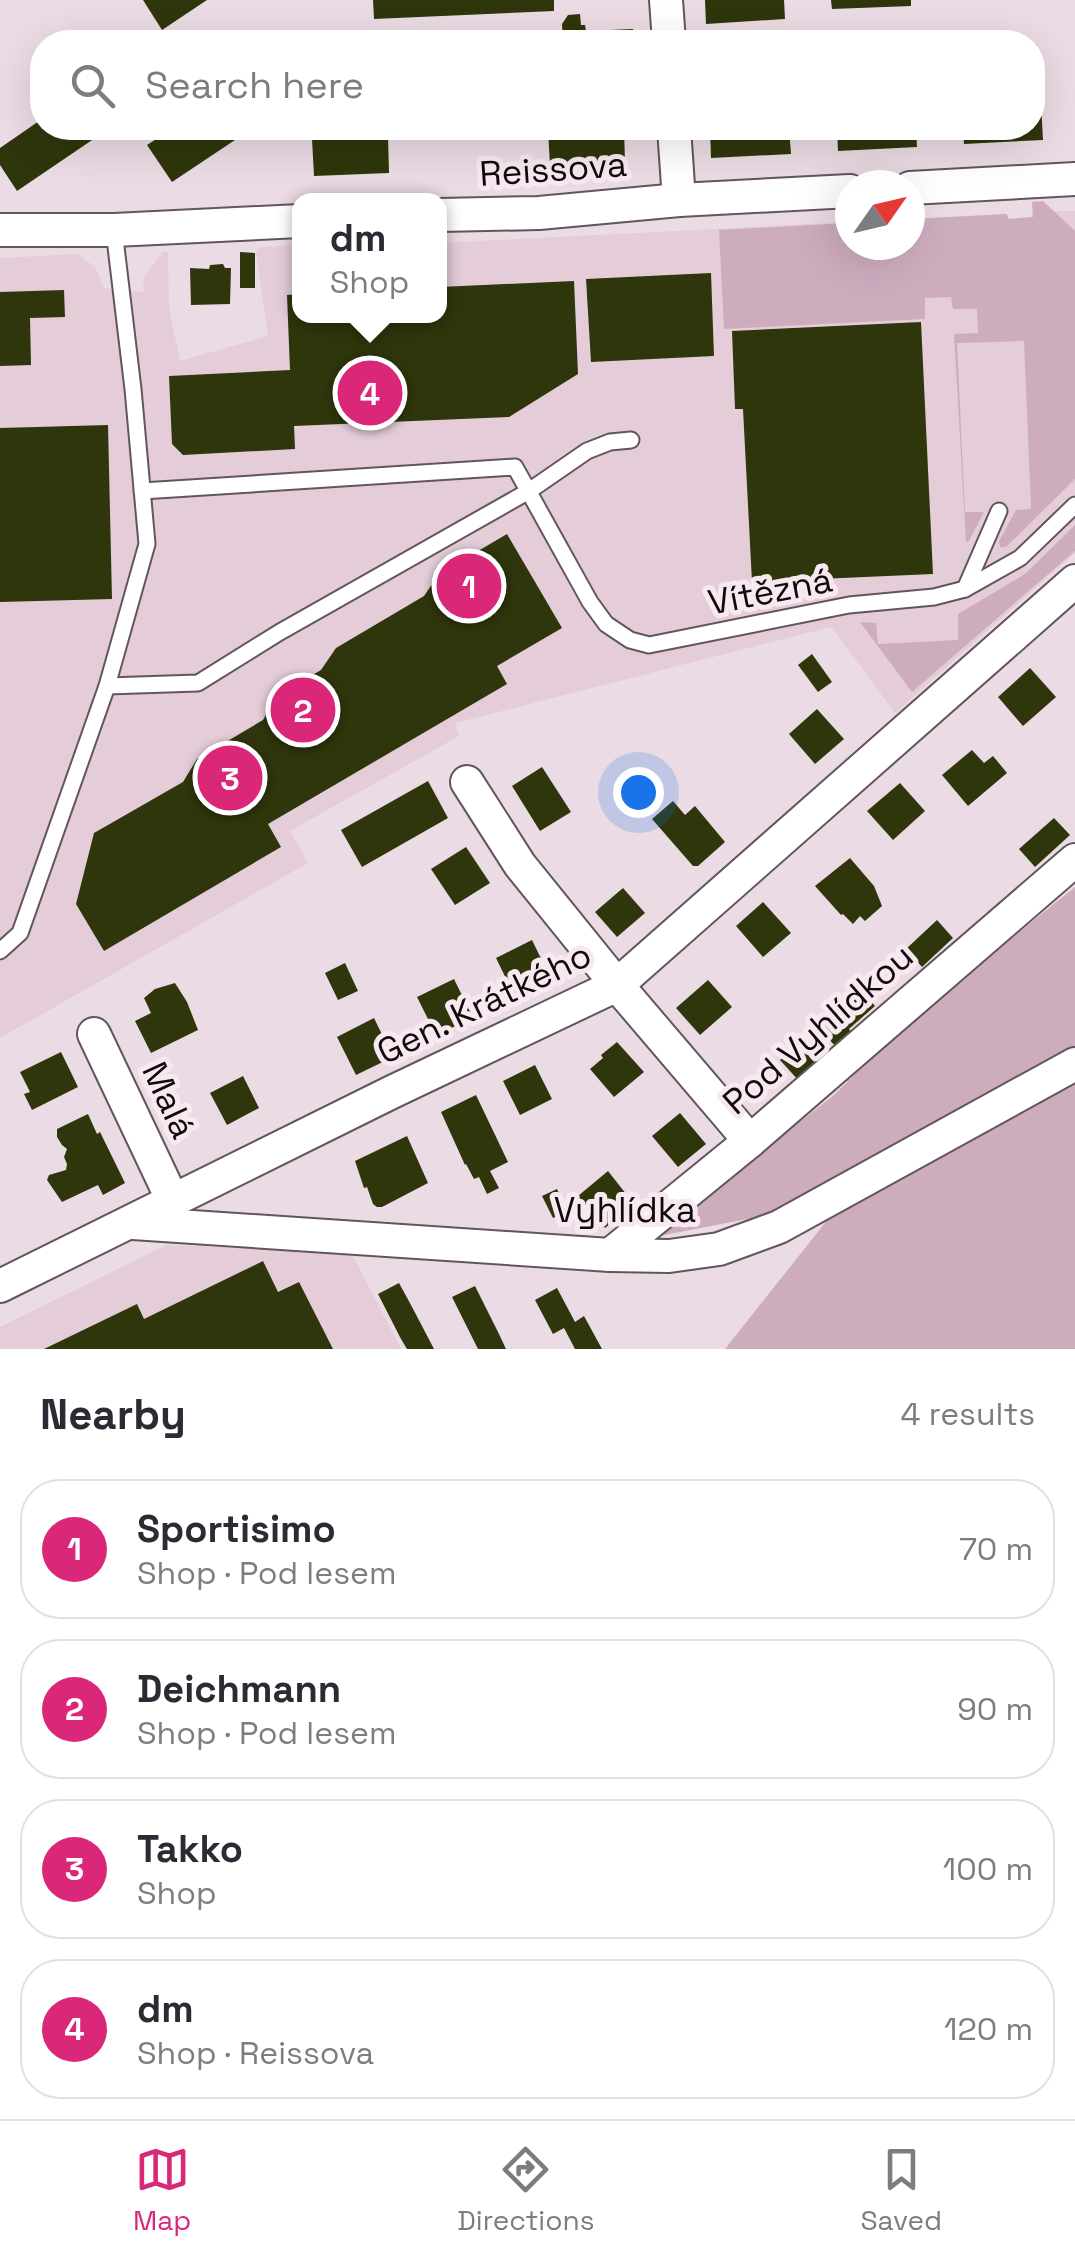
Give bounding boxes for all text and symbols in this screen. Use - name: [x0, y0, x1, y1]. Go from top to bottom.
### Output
- search box: [30, 30, 1045, 140]
- icon: search: [65, 58, 120, 113]
- text: Search here: [145, 61, 364, 109]
- street label: Reissova: [478, 142, 628, 196]
- north arrow: [835, 170, 925, 260]
- popup: [292, 193, 447, 323]
- text: dm: [330, 214, 386, 262]
- text: Shop: [330, 262, 409, 302]
- pin: 4: [338, 356, 402, 430]
- pin: 1: [436, 548, 502, 624]
- street label: Vítězná: [704, 557, 836, 625]
- pin: 2: [270, 672, 336, 748]
- pin: 3: [198, 740, 262, 816]
- your location: [613, 767, 664, 818]
- street label: Gen. Krátkého: [370, 932, 598, 1074]
- street label: Pod Vyhlídkou: [714, 934, 922, 1124]
- street label: Malá: [132, 1055, 206, 1145]
- street label: Vyhlídka: [554, 1188, 696, 1232]
- text: Nearby: [40, 1388, 186, 1441]
- text: 4 results: [900, 1394, 1035, 1434]
- text: Sportisimo: [137, 1505, 336, 1553]
- text: 1: [67, 1529, 82, 1569]
- text: 70 m: [959, 1529, 1033, 1569]
- text: Shop · Pod lesem: [137, 1553, 396, 1593]
- text: Deichmann: [137, 1665, 341, 1713]
- text: 2: [65, 1689, 84, 1729]
- text: 90 m: [957, 1689, 1033, 1729]
- text: Shop · Pod lesem: [137, 1713, 396, 1753]
- text: Takko: [137, 1825, 243, 1873]
- text: 3: [65, 1849, 84, 1889]
- text: 100 m: [943, 1849, 1033, 1889]
- text: Shop: [137, 1873, 217, 1913]
- text: dm: [137, 1985, 194, 2033]
- text: 4: [64, 2009, 85, 2049]
- text: 120 m: [944, 2009, 1033, 2049]
- text: Shop · Reissova: [137, 2033, 374, 2073]
- tab: Map: [133, 2142, 191, 2238]
- tab: Directions: [457, 2142, 594, 2238]
- tab: Saved: [860, 2142, 942, 2238]

